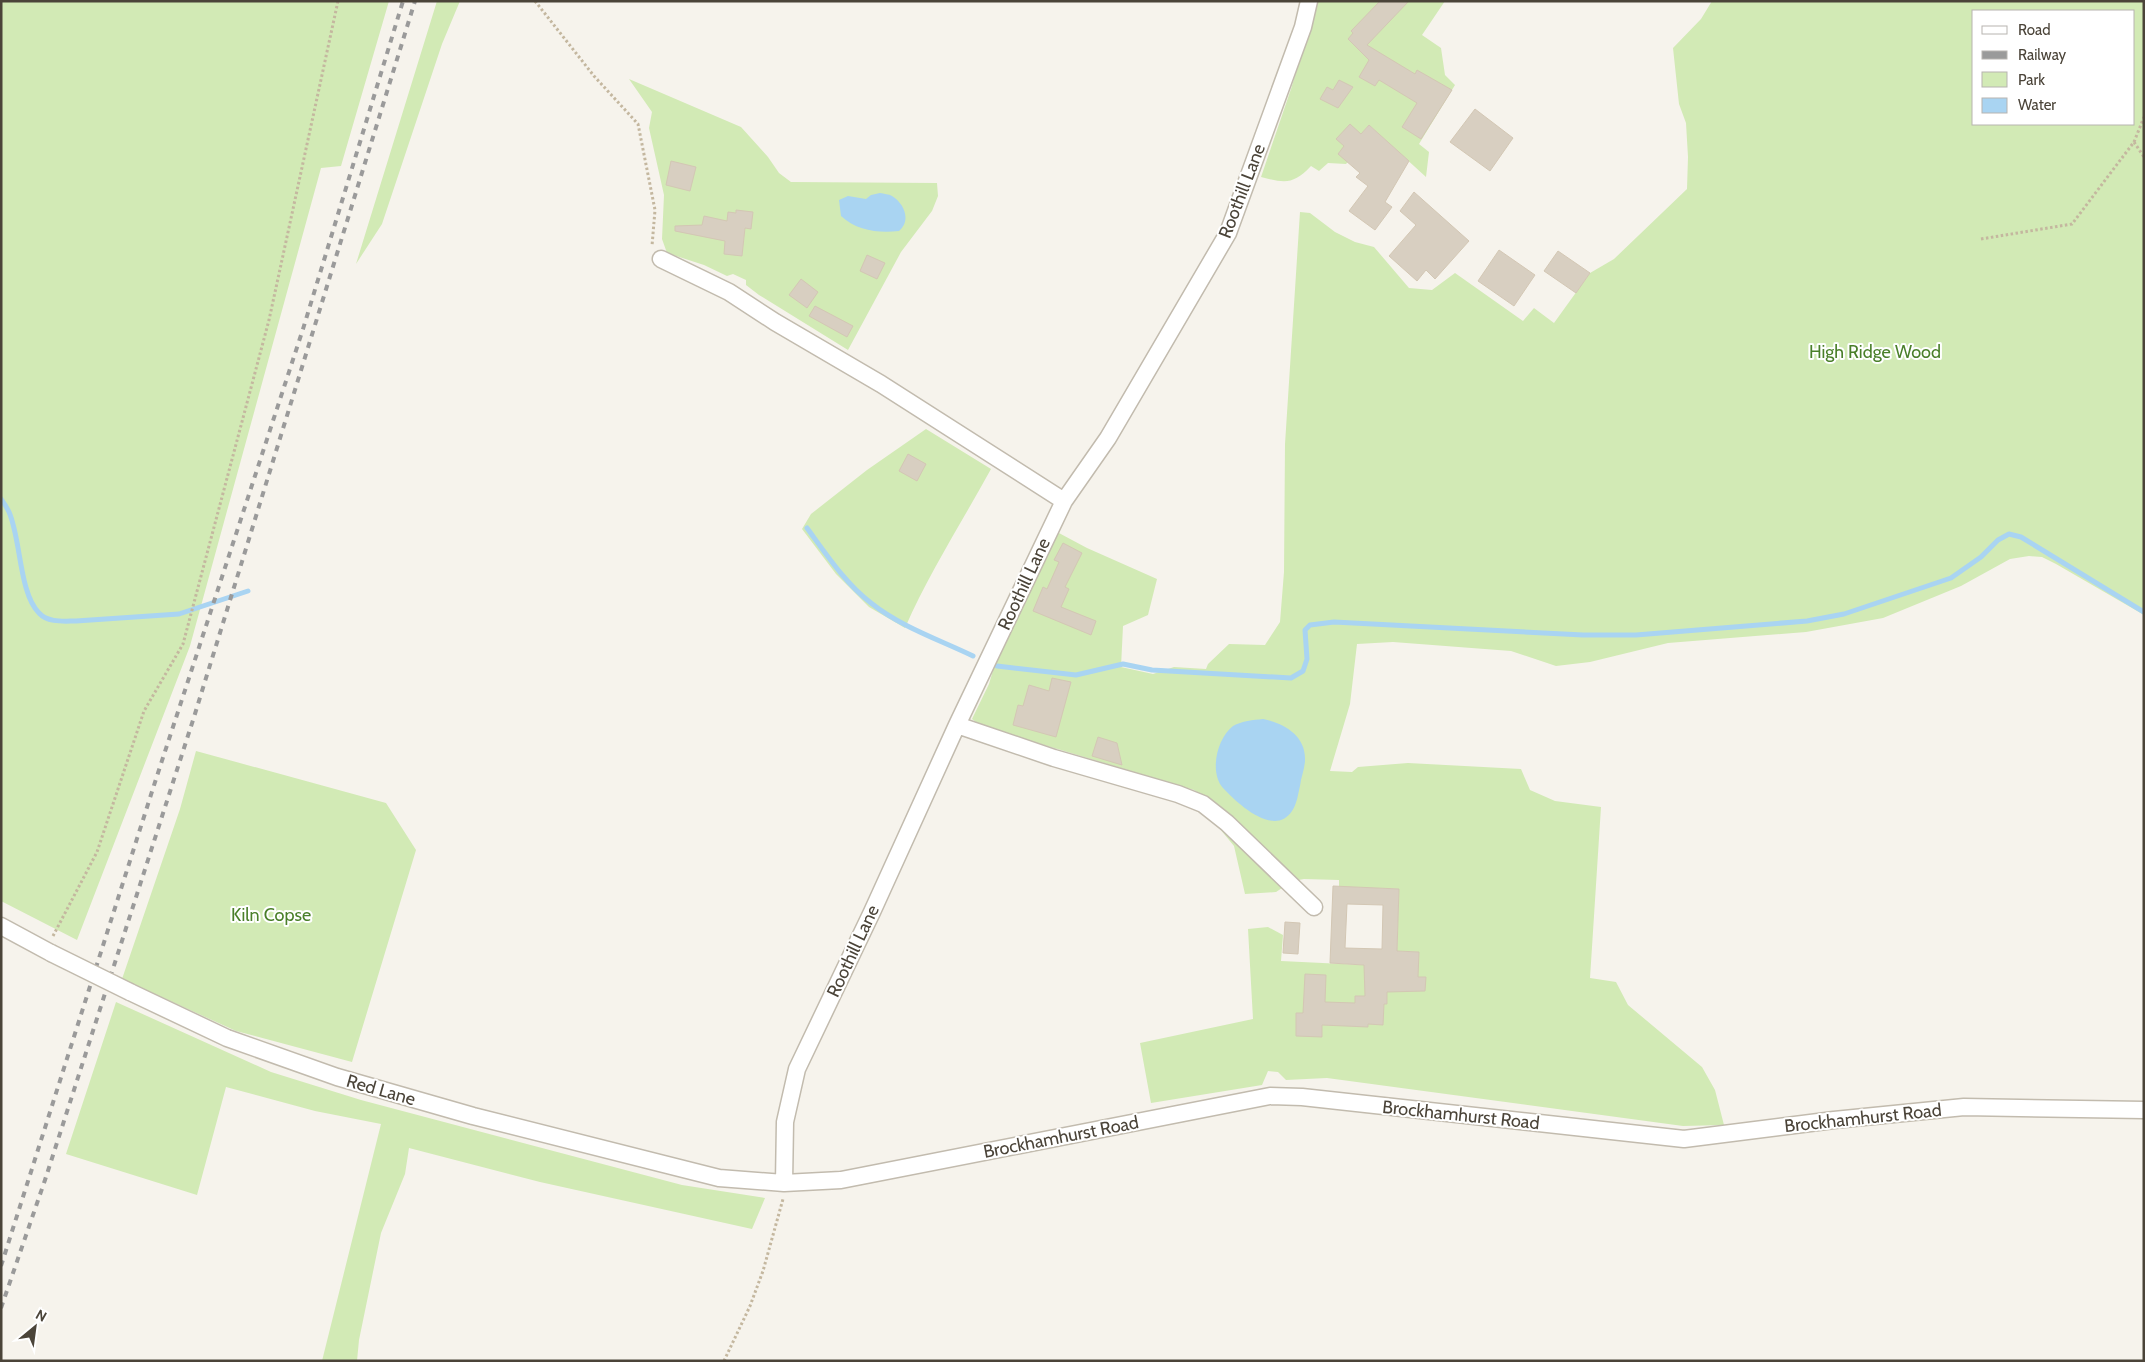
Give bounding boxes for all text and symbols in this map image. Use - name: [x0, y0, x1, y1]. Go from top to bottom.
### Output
- legend: [1972, 10, 2135, 125]
- text: Road: [2018, 21, 2051, 39]
- text: Railway: [2018, 46, 2067, 64]
- text: Park: [2018, 71, 2045, 89]
- text: Water: [2018, 96, 2056, 114]
- street label: Roothill Lane: [1214, 141, 1270, 241]
- park label: High Ridge Wood: [1809, 341, 1941, 363]
- street label: Roothill Lane: [993, 534, 1055, 634]
- street label: Roothill Lane: [822, 901, 884, 1001]
- park label: Kiln Copse: [231, 904, 311, 926]
- street label: Red Lane: [344, 1070, 418, 1110]
- street label: Brockhamhurst Road: [1381, 1096, 1541, 1134]
- street label: Brockhamhurst Road: [1783, 1099, 1943, 1137]
- street label: Brockhamhurst Road: [981, 1111, 1141, 1163]
- north arrow: [10, 1302, 60, 1352]
- text: N: [33, 1305, 50, 1326]

